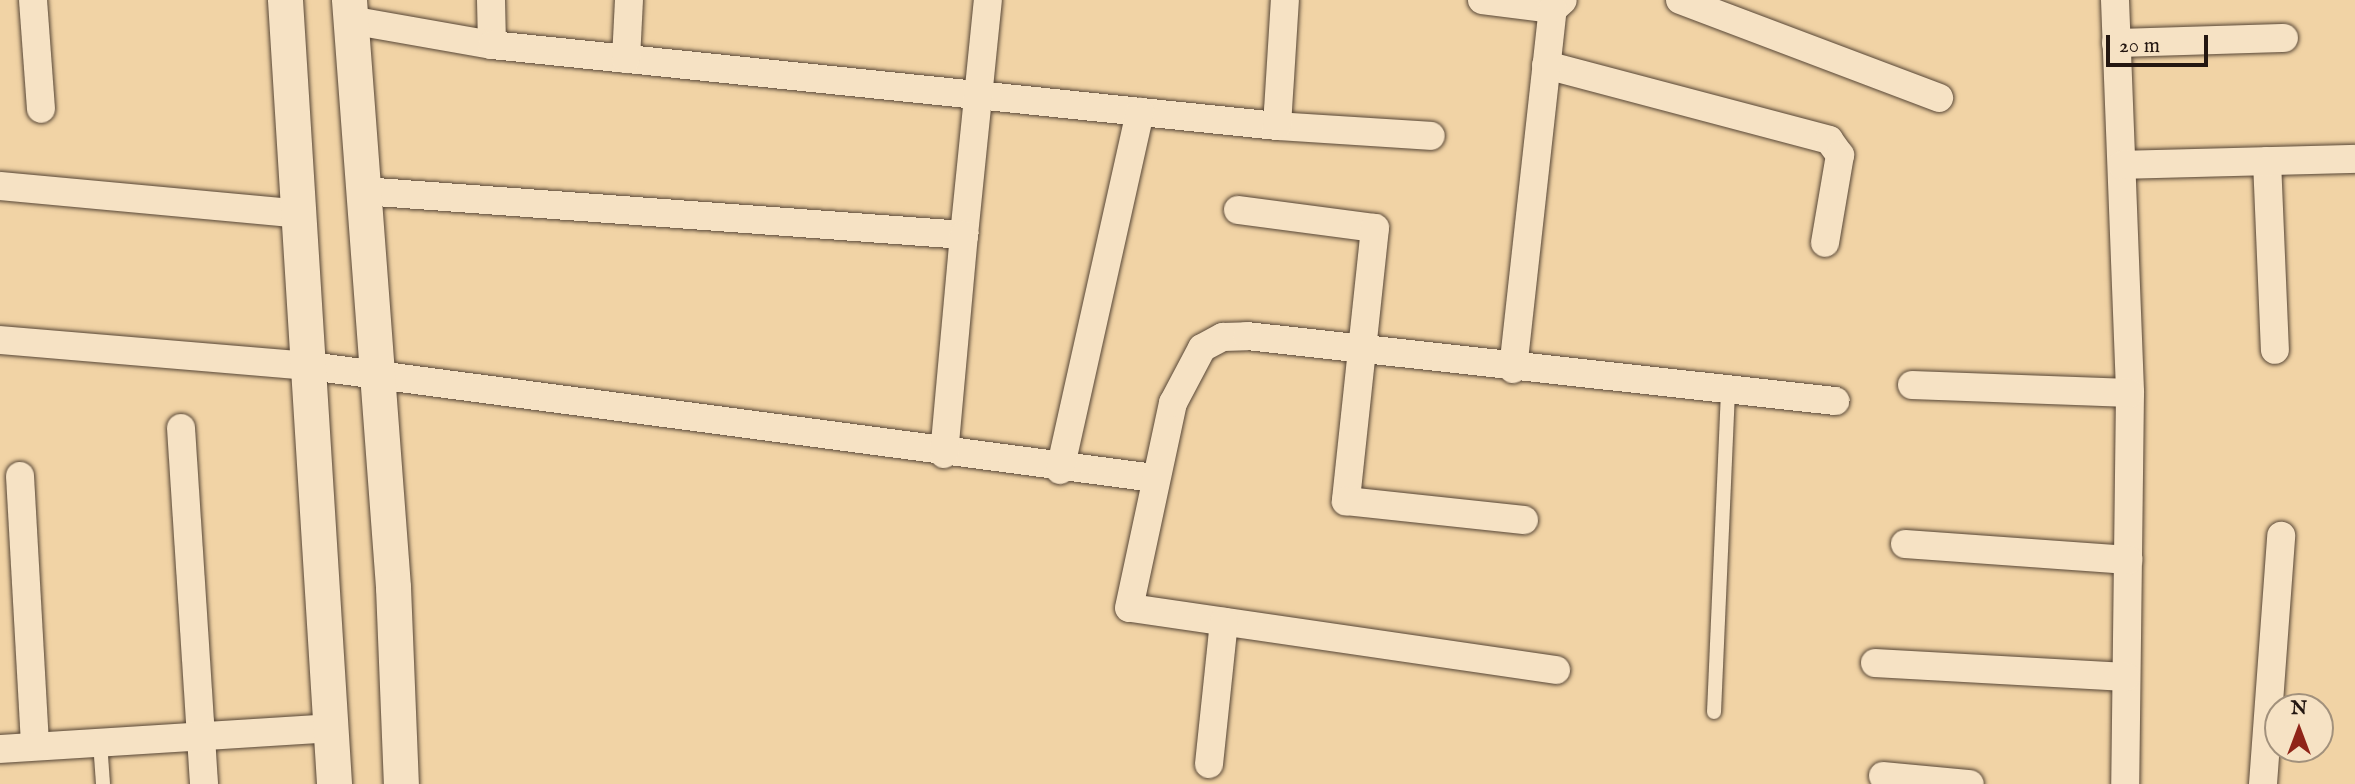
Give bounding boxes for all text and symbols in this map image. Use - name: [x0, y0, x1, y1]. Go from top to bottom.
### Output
- scale bar: [2110, 21, 2212, 65]
- text: 20 m: [2119, 33, 2160, 60]
- north arrow: [2264, 693, 2334, 763]
- text: N: [2291, 697, 2307, 721]

